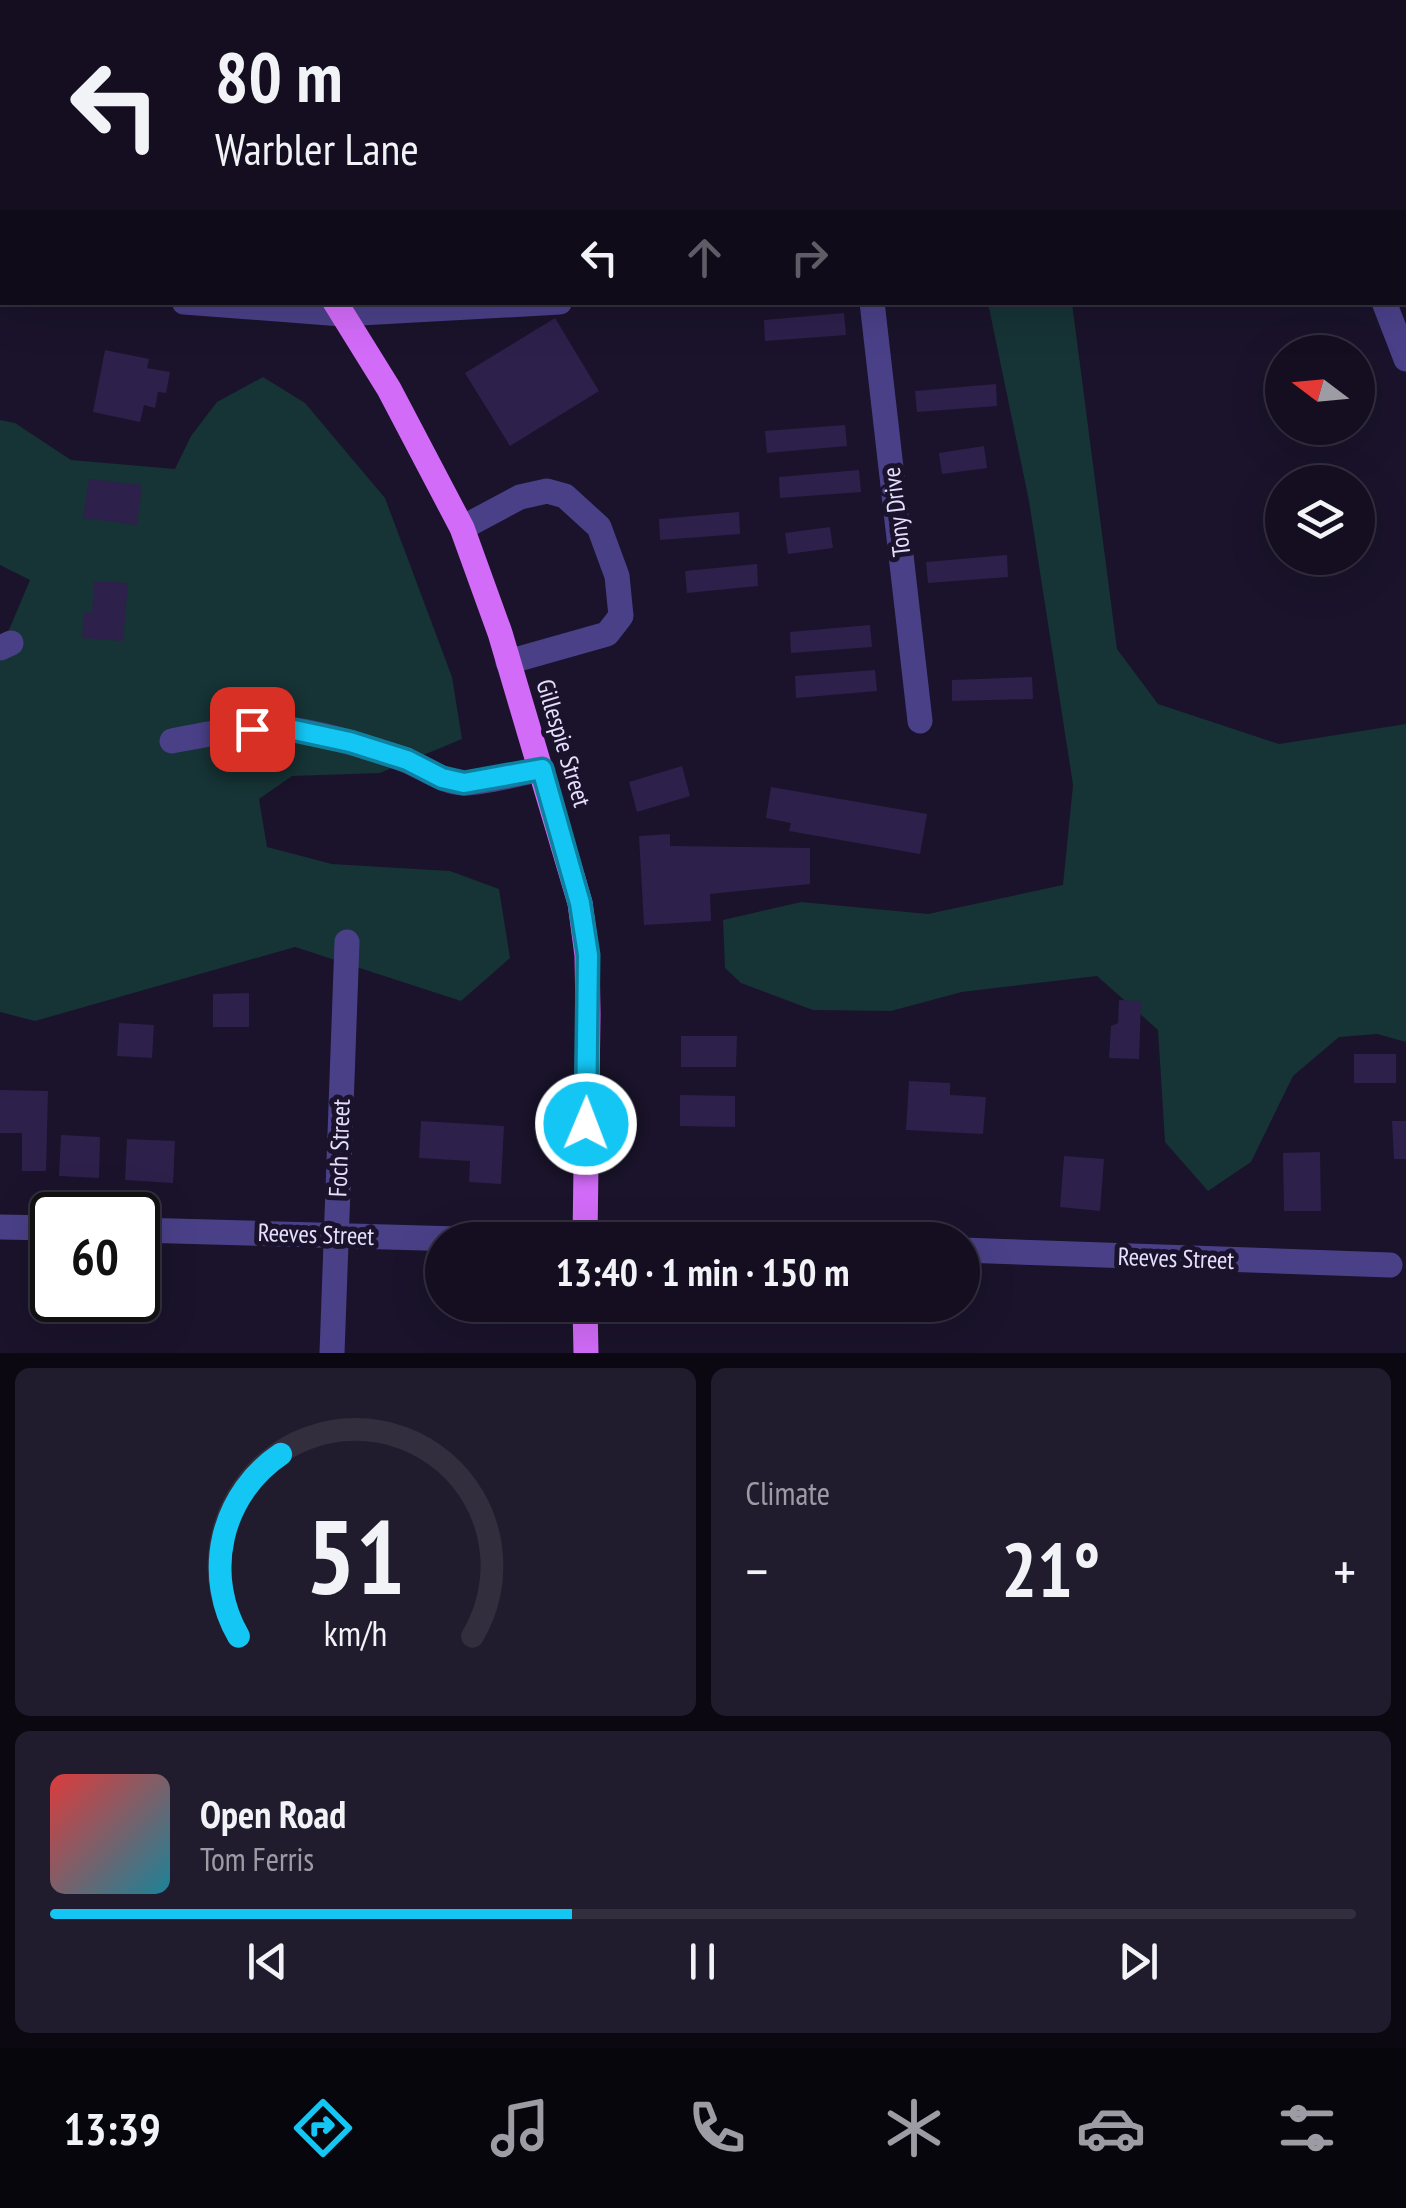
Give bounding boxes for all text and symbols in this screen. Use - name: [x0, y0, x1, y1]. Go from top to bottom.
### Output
- text: 80 m: [215, 31, 343, 121]
- icon: left: [50, 40, 180, 170]
- text: Warbler Lane: [215, 119, 419, 177]
- icon: left: [572, 230, 627, 285]
- icon: ahead: [677, 230, 732, 285]
- icon: right: [782, 230, 837, 285]
- north arrow: [1265, 335, 1375, 445]
- map controls: [1265, 335, 1375, 575]
- street label: Tony Drive: [875, 465, 917, 559]
- button: layers: [1265, 465, 1375, 575]
- street label: Gillespie Street: [529, 675, 599, 811]
- pin: [210, 687, 295, 772]
- icon: arrive: [225, 702, 280, 757]
- position arrow: [534, 1072, 638, 1176]
- street label: Foch Street: [321, 1098, 357, 1198]
- speed limit sign: 60: [30, 1192, 160, 1322]
- street label: Reeves Street: [257, 1216, 375, 1252]
- street label: Reeves Street: [1117, 1240, 1235, 1276]
- text: 13:40 · 1 min · 150 m: [556, 1247, 849, 1296]
- text: Climate: [746, 1472, 830, 1514]
- text: 51: [306, 1488, 405, 1623]
- text: 21°: [1001, 1521, 1100, 1618]
- text: −: [746, 1535, 768, 1606]
- text: +: [1333, 1535, 1356, 1606]
- text: km/h: [324, 1610, 387, 1656]
- text: Open Road: [200, 1789, 346, 1838]
- text: Tom Ferris: [200, 1838, 314, 1880]
- icon: previous: [240, 1934, 295, 1989]
- icon: pause: [675, 1934, 730, 1989]
- icon: next: [1111, 1934, 1166, 1989]
- icon: directions: [288, 2093, 358, 2163]
- icon: music: [485, 2093, 555, 2163]
- icon: phone: [682, 2093, 752, 2163]
- icon: climate: [879, 2093, 949, 2163]
- icon: car: [1076, 2093, 1146, 2163]
- icon: filters: [1272, 2093, 1342, 2163]
- text: 13:39: [63, 2099, 161, 2157]

